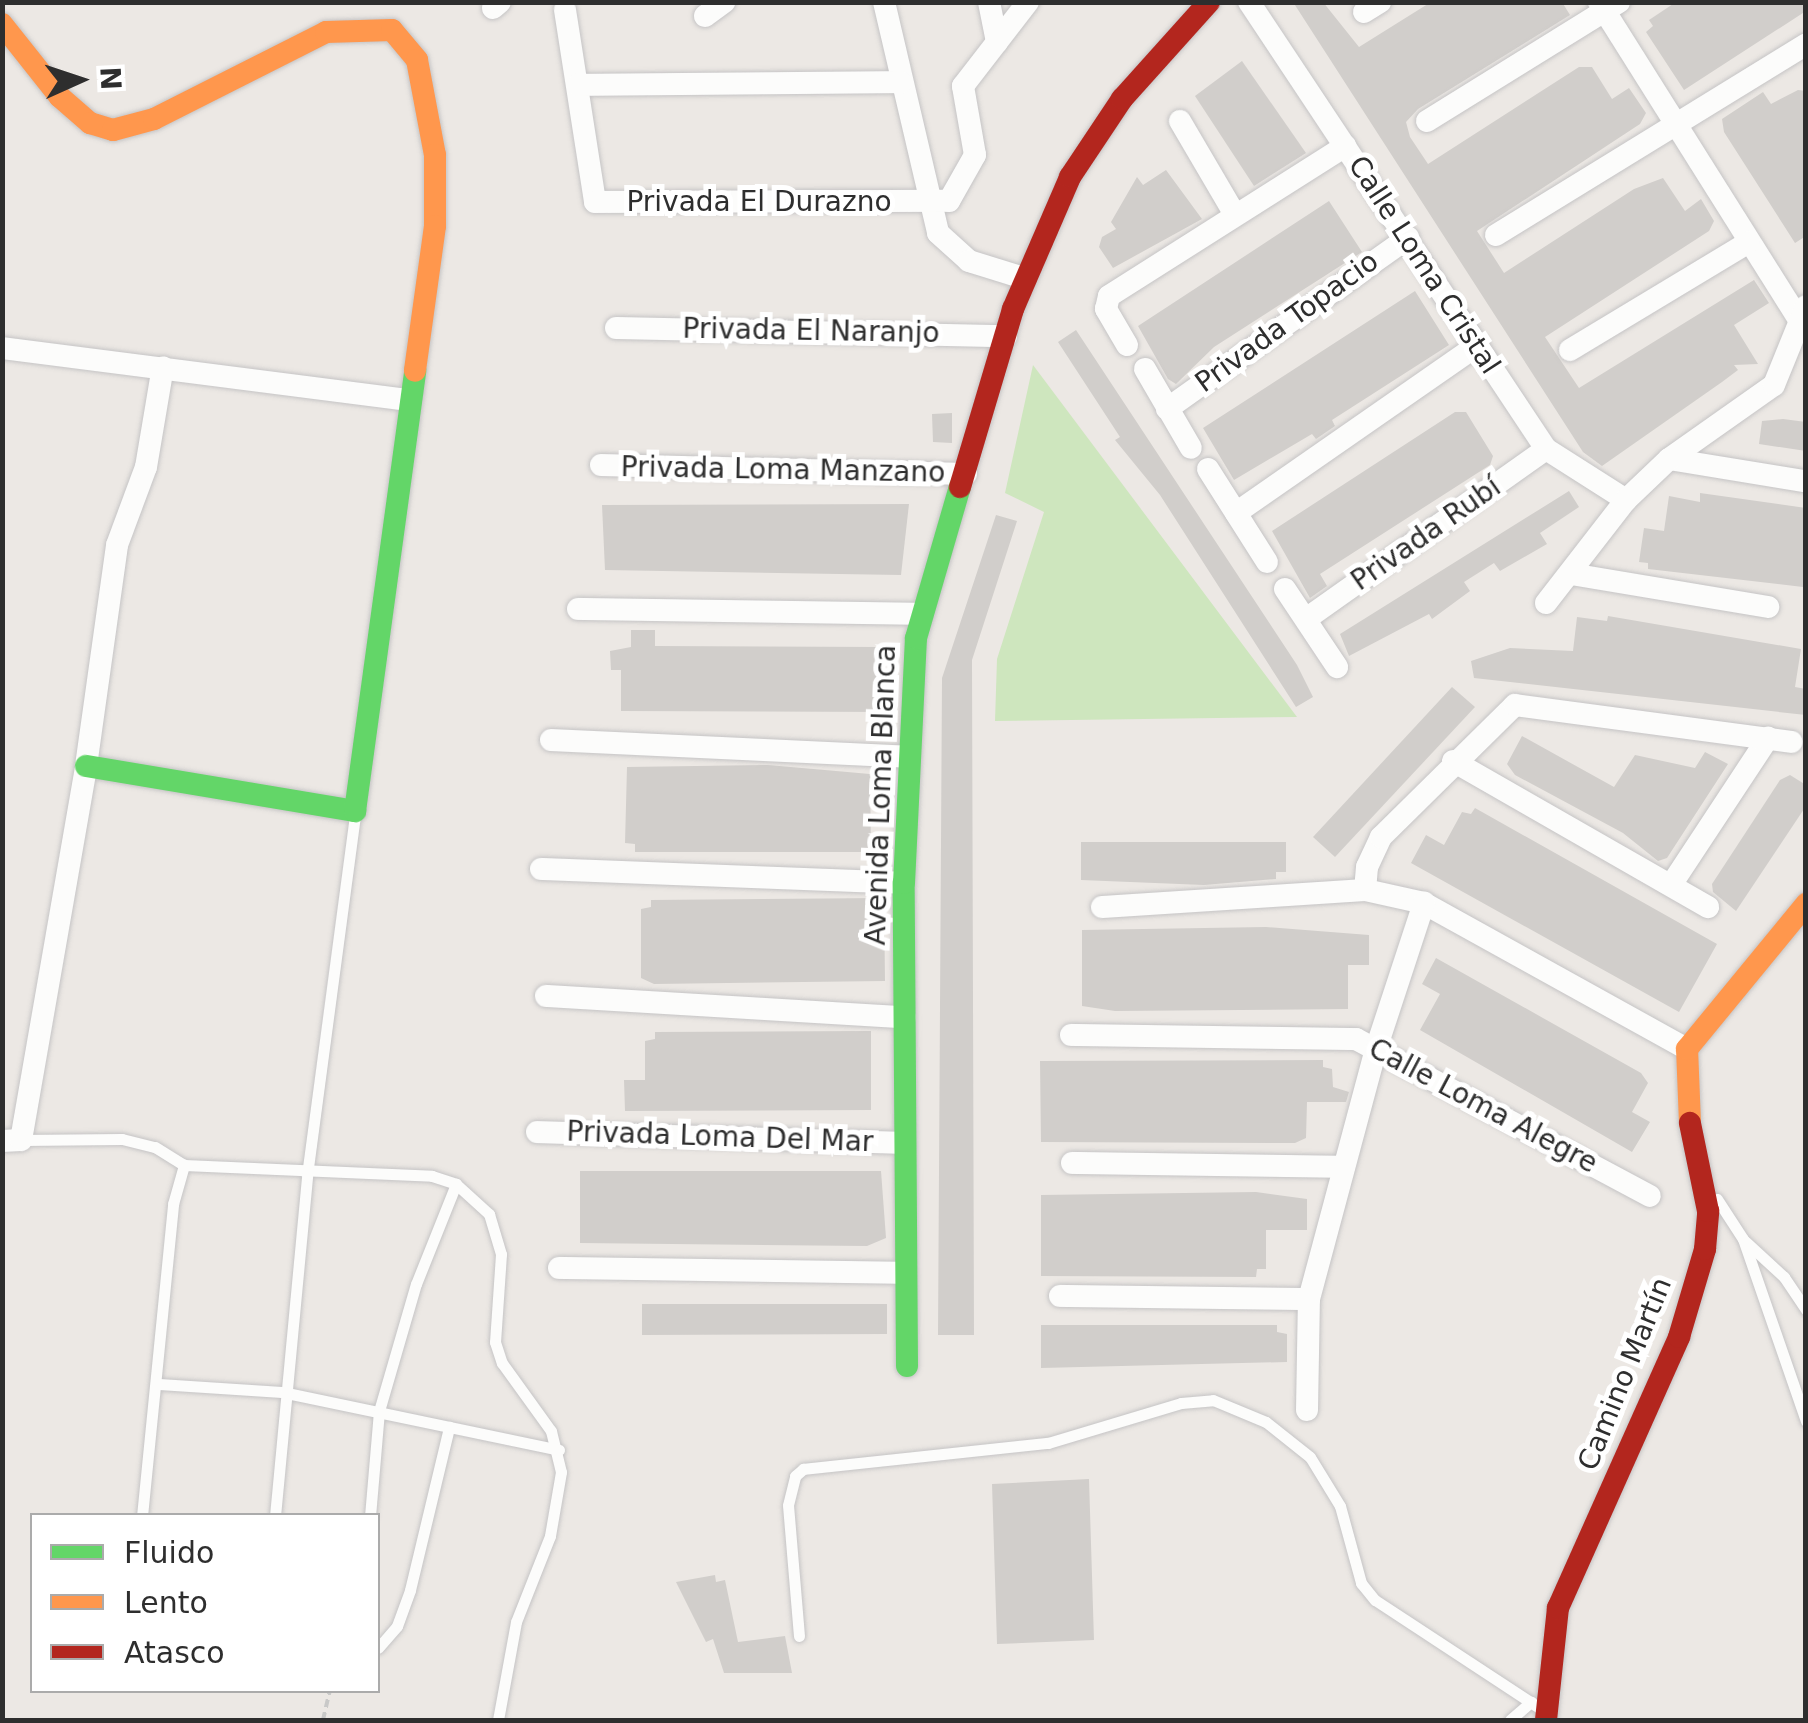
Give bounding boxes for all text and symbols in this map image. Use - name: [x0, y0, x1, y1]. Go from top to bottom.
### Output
- north arrow: [30, 30, 130, 130]
- text: N: [93, 66, 128, 91]
- street label: Calle Loma Cristal: [1341, 150, 1507, 380]
- street label: Privada El Durazno: [626, 185, 892, 219]
- street label: Privada Topacio: [1189, 244, 1385, 400]
- street label: Privada El Naranjo: [682, 312, 940, 350]
- street label: Privada Loma Manzano: [620, 450, 946, 490]
- street label: Privada Rubí: [1345, 470, 1507, 598]
- street label: Avenida Loma Blanca: [859, 644, 903, 946]
- street label: Calle Loma Alegre: [1363, 1032, 1603, 1180]
- street label: Privada Loma Del Mar: [566, 1115, 874, 1159]
- street label: Camino Martín: [1571, 1273, 1679, 1475]
- legend: [30, 1513, 380, 1693]
- text: Fluido: [124, 1535, 214, 1570]
- text: Lento: [124, 1585, 208, 1620]
- text: Atasco: [124, 1635, 225, 1670]

